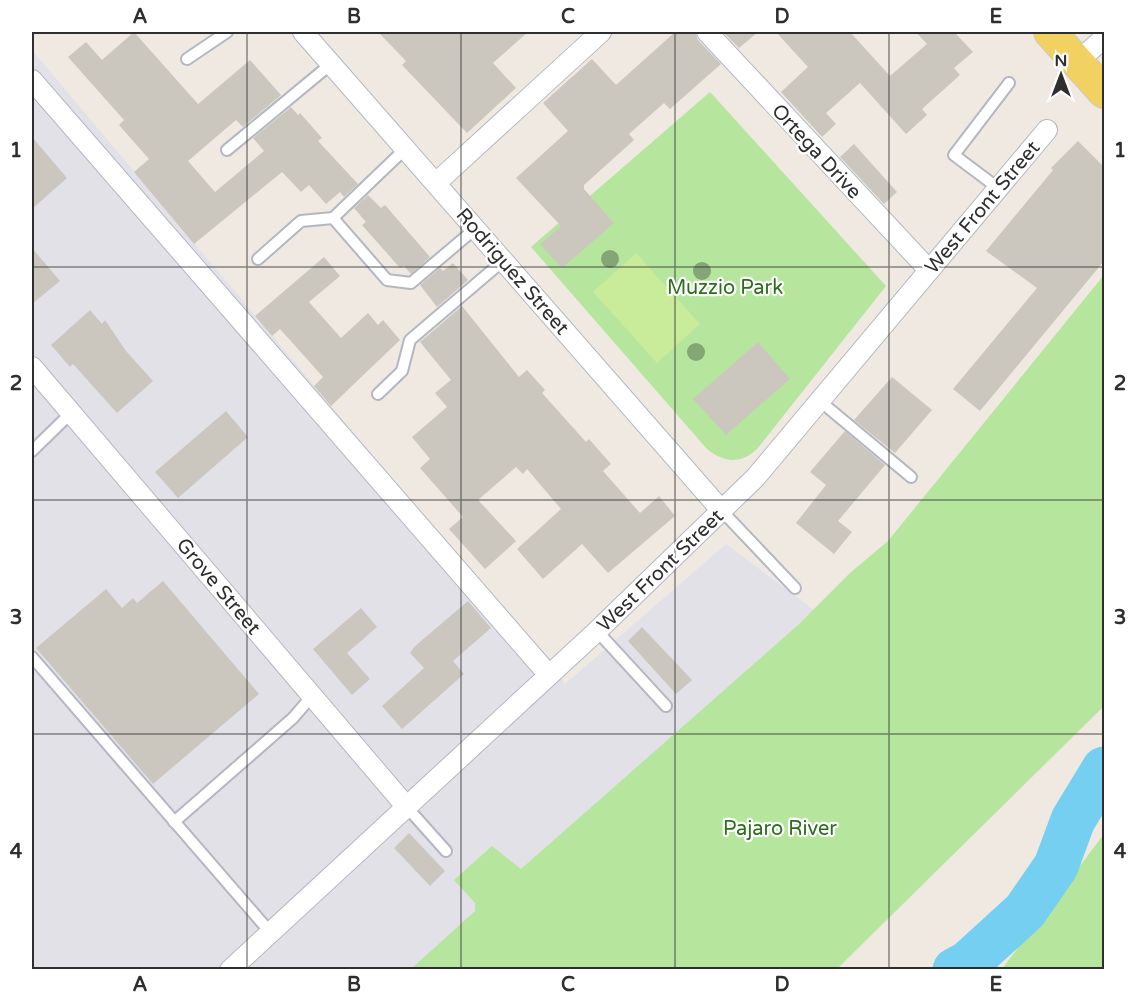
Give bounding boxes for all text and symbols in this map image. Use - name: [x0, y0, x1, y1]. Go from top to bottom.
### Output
- text: A: [133, 5, 148, 29]
- text: B: [347, 5, 361, 29]
- text: C: [561, 5, 575, 29]
- text: D: [774, 5, 790, 29]
- text: E: [990, 5, 1003, 29]
- north arrow: [1031, 45, 1091, 105]
- text: N: [1055, 51, 1067, 71]
- street label: Ortega Drive: [766, 99, 866, 204]
- street label: West Front Street: [920, 136, 1046, 279]
- text: 1: [10, 139, 22, 163]
- text: 1: [1114, 139, 1126, 163]
- street label: Rodriguez Street: [451, 203, 574, 340]
- park label: Muzzio Park: [667, 276, 783, 300]
- text: 2: [10, 372, 22, 396]
- text: 2: [1114, 372, 1126, 396]
- street label: West Front Street: [593, 504, 729, 637]
- street label: Grove Street: [171, 533, 266, 640]
- text: 3: [10, 606, 22, 630]
- text: 3: [1114, 606, 1126, 630]
- park label: Pajaro River: [723, 817, 837, 841]
- text: 4: [10, 840, 23, 864]
- text: 4: [1114, 840, 1127, 864]
- text: A: [133, 973, 148, 997]
- text: B: [347, 973, 361, 997]
- text: C: [561, 973, 575, 997]
- text: D: [774, 973, 790, 997]
- text: E: [990, 973, 1003, 997]

